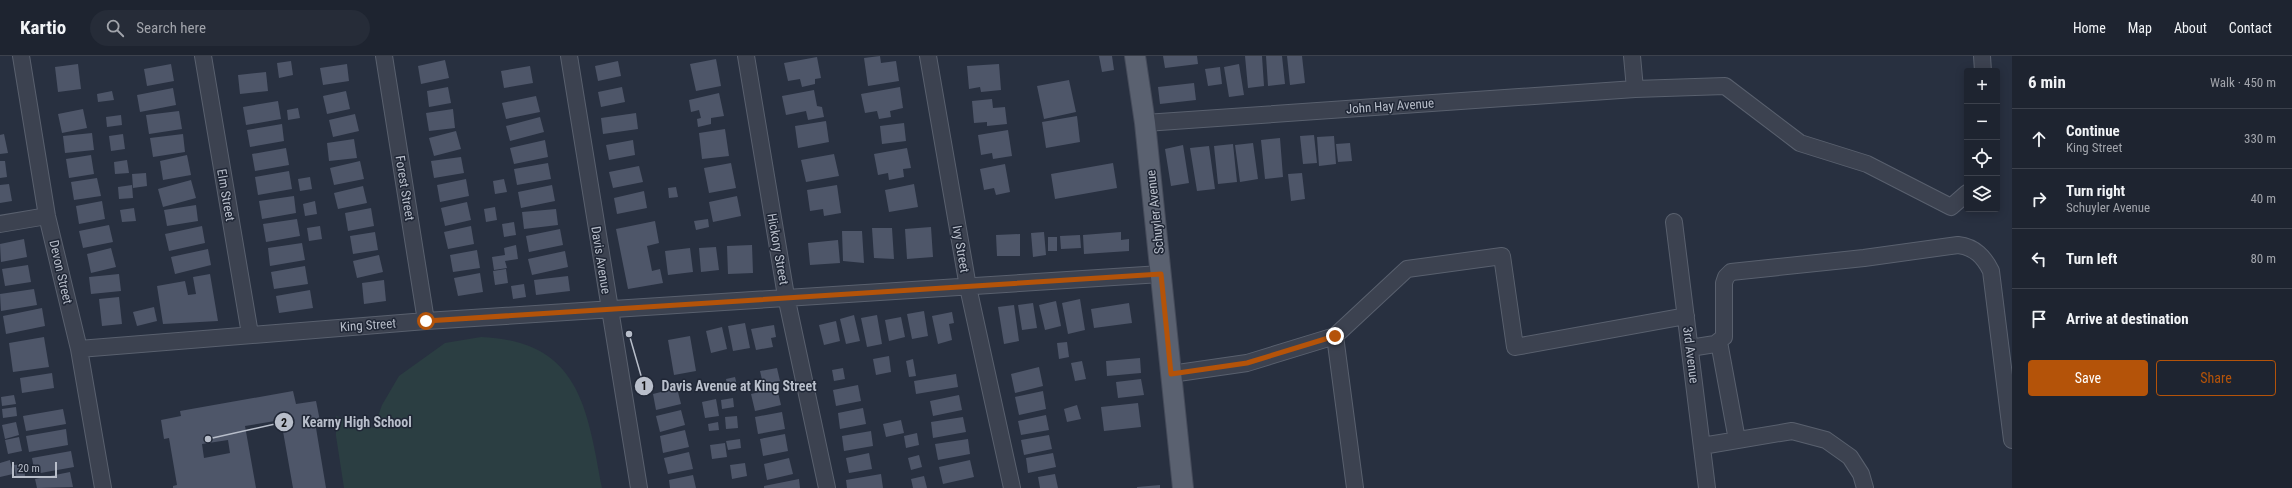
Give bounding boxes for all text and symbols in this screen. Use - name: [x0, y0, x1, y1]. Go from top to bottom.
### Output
- search box: [90, 10, 370, 46]
- text: Kartio: [20, 16, 66, 39]
- icon: search: [104, 17, 126, 39]
- text: Search here: [136, 19, 206, 37]
- text: Home: [2073, 20, 2106, 36]
- text: Map: [2128, 20, 2152, 36]
- text: About: [2174, 20, 2207, 36]
- text: Contact: [2229, 20, 2272, 36]
- map controls: [1964, 68, 2000, 212]
- button: +: [1964, 68, 2000, 104]
- text: 6 min: [2028, 72, 2066, 92]
- text: Walk · 450 m: [2210, 75, 2276, 90]
- street label: John Hay Avenue: [1345, 95, 1435, 117]
- button: −: [1964, 104, 2000, 140]
- text: Continue: [2066, 122, 2120, 140]
- icon: ahead: [2028, 128, 2050, 150]
- text: 330 m: [2244, 131, 2276, 146]
- button: locate: [1964, 140, 2000, 176]
- text: King Street: [2066, 140, 2122, 155]
- street label: Forest Street: [392, 154, 418, 222]
- street label: Elm Street: [214, 168, 238, 222]
- street label: Schuyler Avenue: [1143, 169, 1167, 255]
- button: layers: [1964, 176, 2000, 212]
- text: Turn right: [2066, 182, 2125, 200]
- icon: right: [2028, 188, 2050, 210]
- text: 40 m: [2250, 191, 2276, 206]
- text: Schuyler Avenue: [2066, 200, 2150, 215]
- street label: Hickory Street: [764, 212, 792, 286]
- street label: Ivy Street: [949, 224, 973, 274]
- street label: Davis Avenue: [588, 225, 614, 295]
- street label: Devon Street: [46, 239, 76, 306]
- icon: left: [2028, 248, 2050, 270]
- text: Turn left: [2066, 250, 2117, 268]
- text: 80 m: [2250, 251, 2276, 266]
- icon: arrive: [2028, 308, 2050, 330]
- text: Arrive at destination: [2066, 310, 2189, 328]
- route start: [417, 312, 435, 330]
- street label: King Street: [339, 316, 397, 334]
- street label: 3rd Avenue: [1680, 326, 1702, 384]
- route end: [1326, 327, 1344, 345]
- button: Save: [2028, 360, 2148, 396]
- button: Share: [2156, 360, 2276, 396]
- callout: Davis Avenue at King Street: [634, 373, 825, 399]
- text: Davis Avenue at King Street: [661, 378, 817, 394]
- text: 1: [641, 379, 647, 393]
- callout: Kearny High School: [274, 409, 419, 435]
- text: Kearny High School: [302, 414, 412, 430]
- text: 2: [281, 416, 287, 430]
- scale bar: [12, 460, 57, 479]
- text: 20 m: [18, 462, 40, 475]

